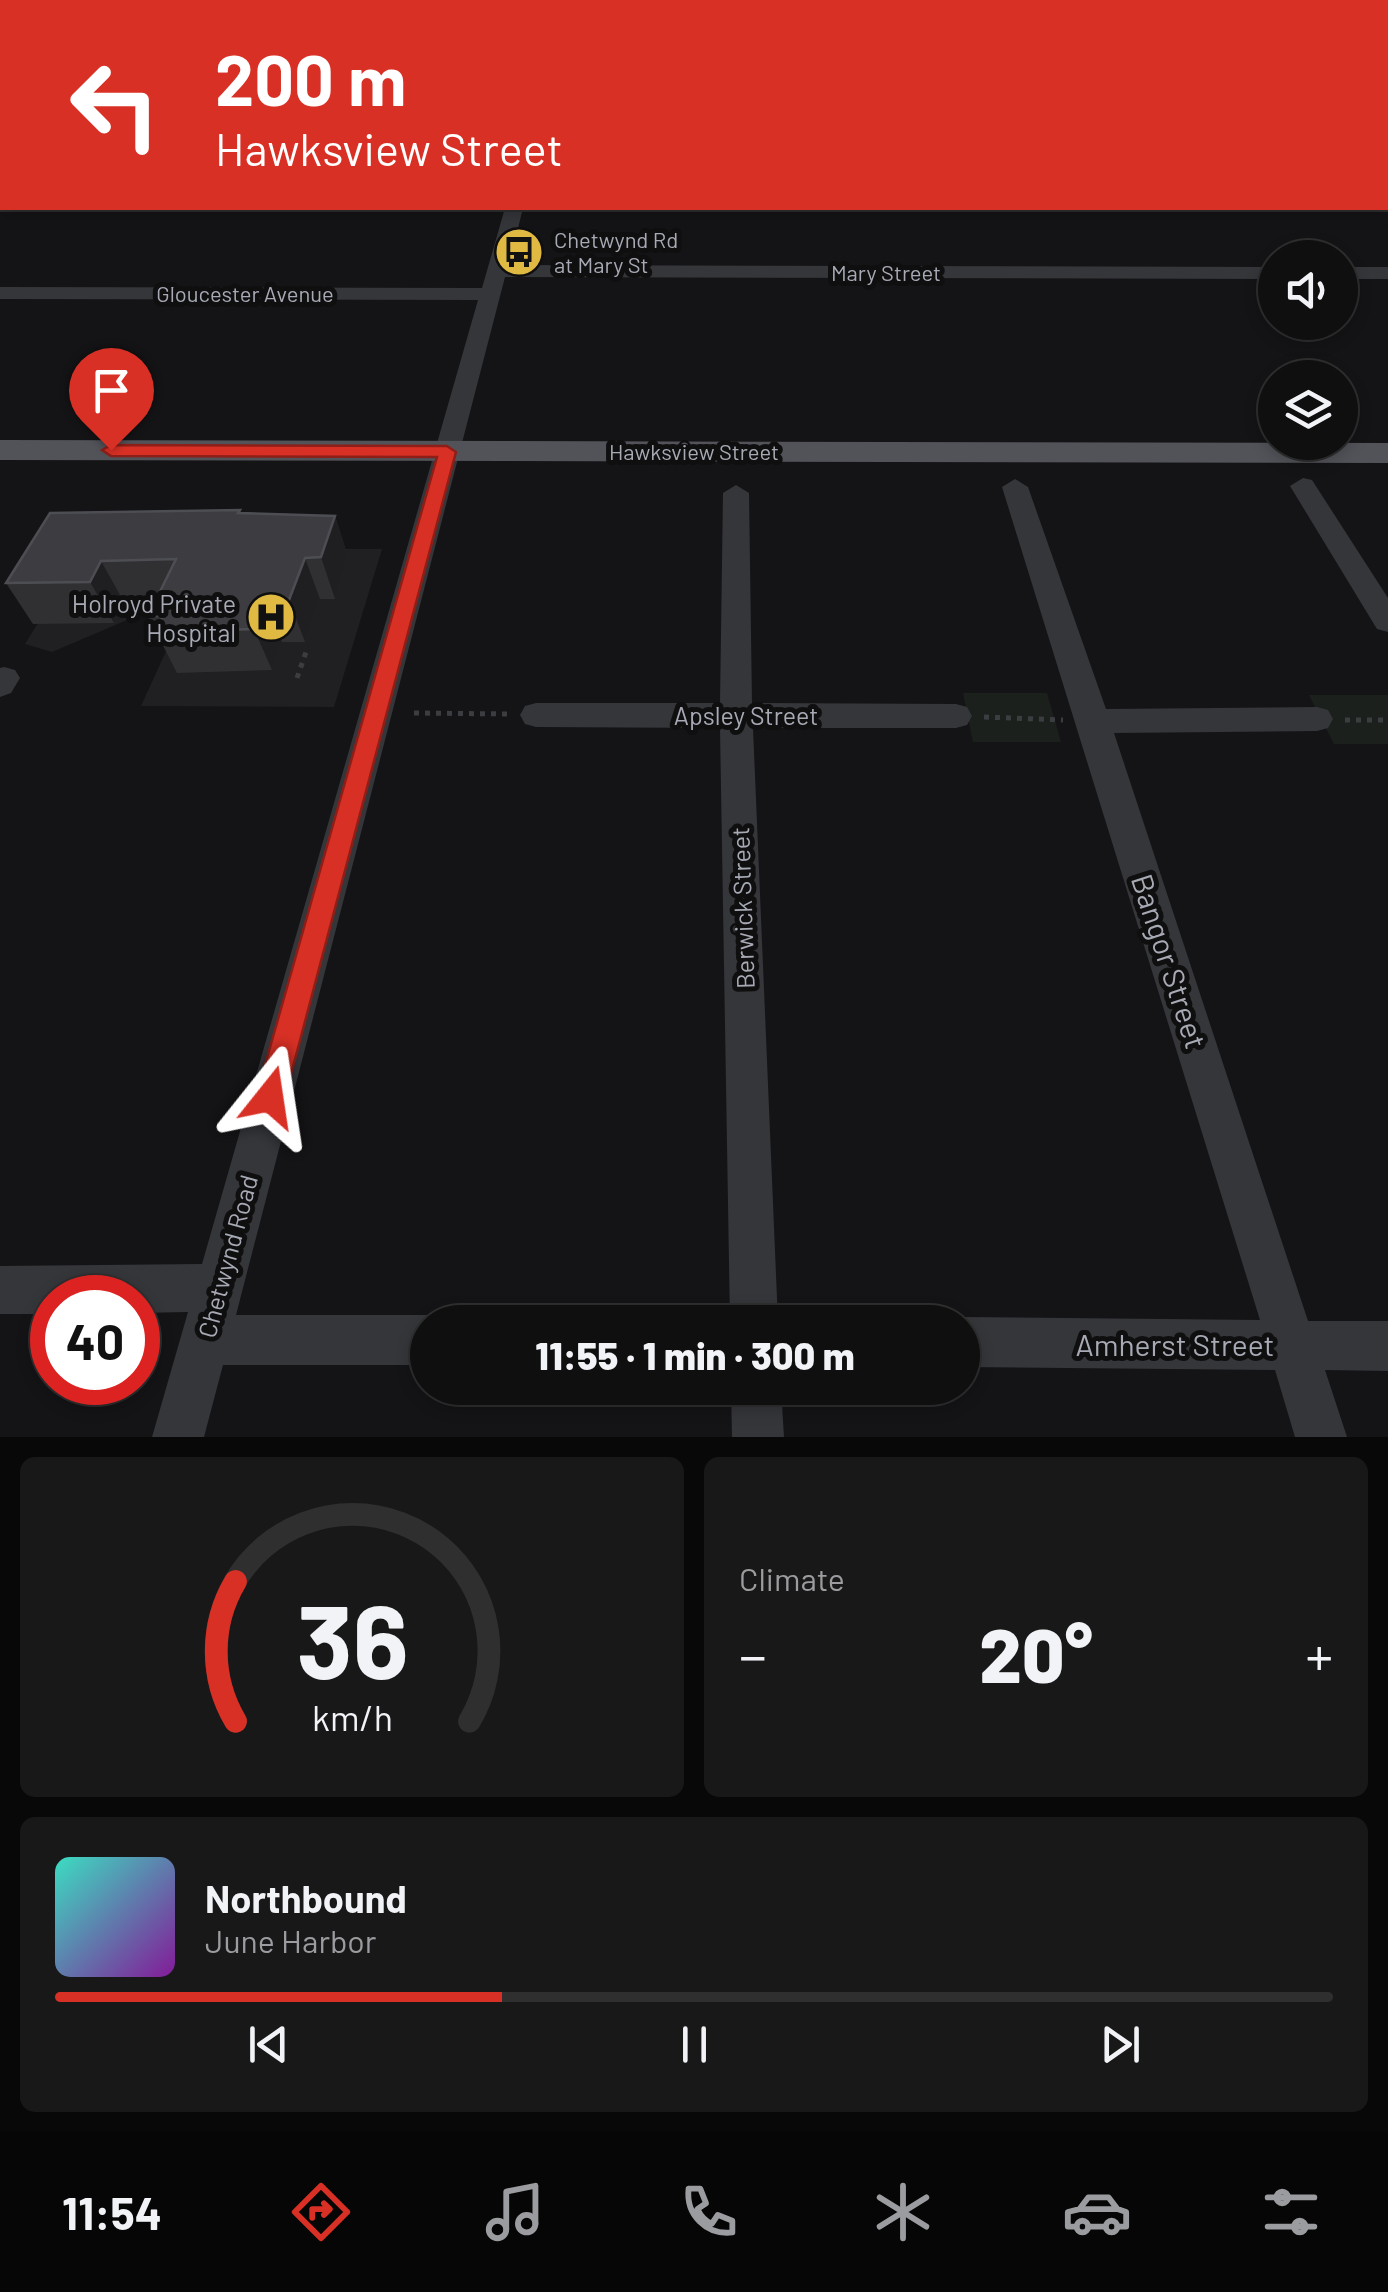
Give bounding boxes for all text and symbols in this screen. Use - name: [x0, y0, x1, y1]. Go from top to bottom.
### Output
- text: 200 m: [215, 36, 406, 120]
- icon: left: [50, 40, 180, 170]
- text: Hawksview Street: [215, 121, 563, 175]
- bus stop icon: Chetwynd Rd at Mary St: [493, 226, 545, 278]
- place label: Chetwynd Rd at Mary St: [554, 226, 678, 277]
- map controls: [1258, 240, 1358, 460]
- button: sound: [1258, 240, 1358, 340]
- street label: Mary Street: [831, 259, 941, 285]
- street label: Gloucester Avenue: [156, 280, 334, 306]
- pin: [69, 348, 154, 451]
- button: layers: [1258, 360, 1358, 460]
- icon: arrive: [84, 363, 139, 418]
- street label: Hawksview Street: [609, 438, 779, 464]
- place label: Holroyd Private Hospital: [72, 588, 236, 647]
- hospital icon: Holroyd Private Hospital: [245, 591, 297, 643]
- street label: Apsley Street: [674, 700, 818, 730]
- street label: Berwick Street: [724, 827, 760, 989]
- street label: Bangor Street: [1125, 869, 1215, 1053]
- position arrow: [218, 1045, 322, 1149]
- street label: Chetwynd Road: [191, 1171, 263, 1341]
- speed limit sign: 40: [30, 1275, 160, 1405]
- street label: Amherst Street: [1076, 1326, 1275, 1362]
- text: 11:55 · 1 min · 300 m: [535, 1332, 855, 1378]
- text: Climate: [739, 1559, 845, 1597]
- text: 36: [296, 1575, 408, 1700]
- text: 20°: [979, 1608, 1093, 1698]
- text: −: [739, 1621, 767, 1687]
- text: +: [1305, 1621, 1333, 1687]
- text: km/h: [312, 1695, 392, 1738]
- text: Northbound: [205, 1875, 407, 1921]
- text: June Harbor: [205, 1921, 376, 1959]
- icon: previous: [241, 2017, 296, 2072]
- icon: pause: [667, 2017, 722, 2072]
- icon: next: [1093, 2017, 1148, 2072]
- icon: directions: [286, 2177, 356, 2247]
- icon: music: [480, 2177, 550, 2247]
- icon: phone: [674, 2177, 744, 2247]
- icon: climate: [868, 2177, 938, 2247]
- icon: car: [1062, 2177, 1132, 2247]
- icon: filters: [1256, 2177, 1326, 2247]
- text: 11:54: [62, 2185, 162, 2239]

